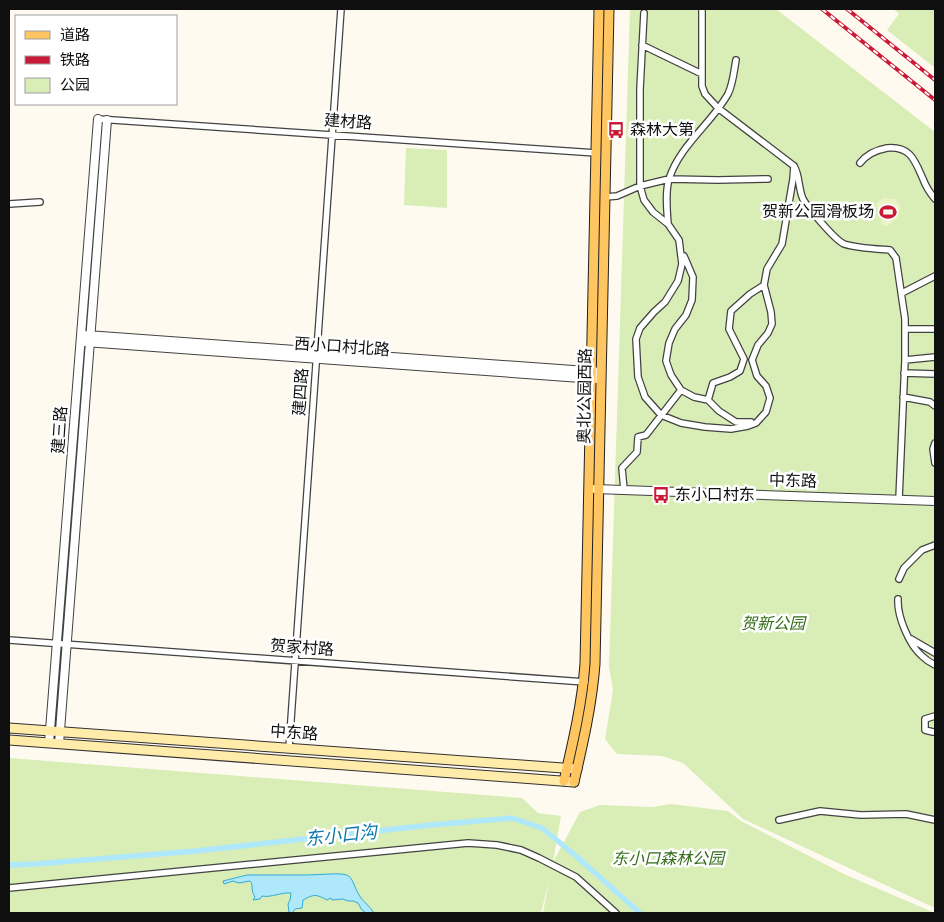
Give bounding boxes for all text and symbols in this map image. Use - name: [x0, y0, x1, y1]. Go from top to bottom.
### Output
- legend: [15, 15, 178, 105]
- text: 道路: [60, 24, 90, 47]
- text: 铁路: [60, 49, 90, 72]
- text: 公园: [60, 74, 90, 97]
- street label: 建材路: [323, 108, 373, 136]
- place label: 森林大第: [630, 118, 694, 142]
- bus stop icon: 森林大第: [606, 120, 626, 140]
- place label: 贺新公园滑板场: [762, 200, 874, 224]
- sports icon: 贺新公园滑板场: [878, 202, 898, 222]
- street label: 西小口村北路: [293, 332, 391, 362]
- street label: 奥北公园西路: [572, 348, 598, 444]
- street label: 建四路: [287, 367, 315, 417]
- street label: 建三路: [46, 405, 74, 455]
- street label: 中东路: [769, 468, 817, 494]
- place label: 东小口村东: [675, 483, 755, 507]
- bus stop icon: 东小口村东: [651, 485, 671, 505]
- park label: 贺新公园: [741, 612, 807, 636]
- street label: 贺家村路: [269, 634, 335, 662]
- street label: 中东路: [269, 719, 319, 747]
- water label: 东小口沟: [304, 819, 380, 853]
- park label: 东小口森林公园: [612, 847, 726, 871]

